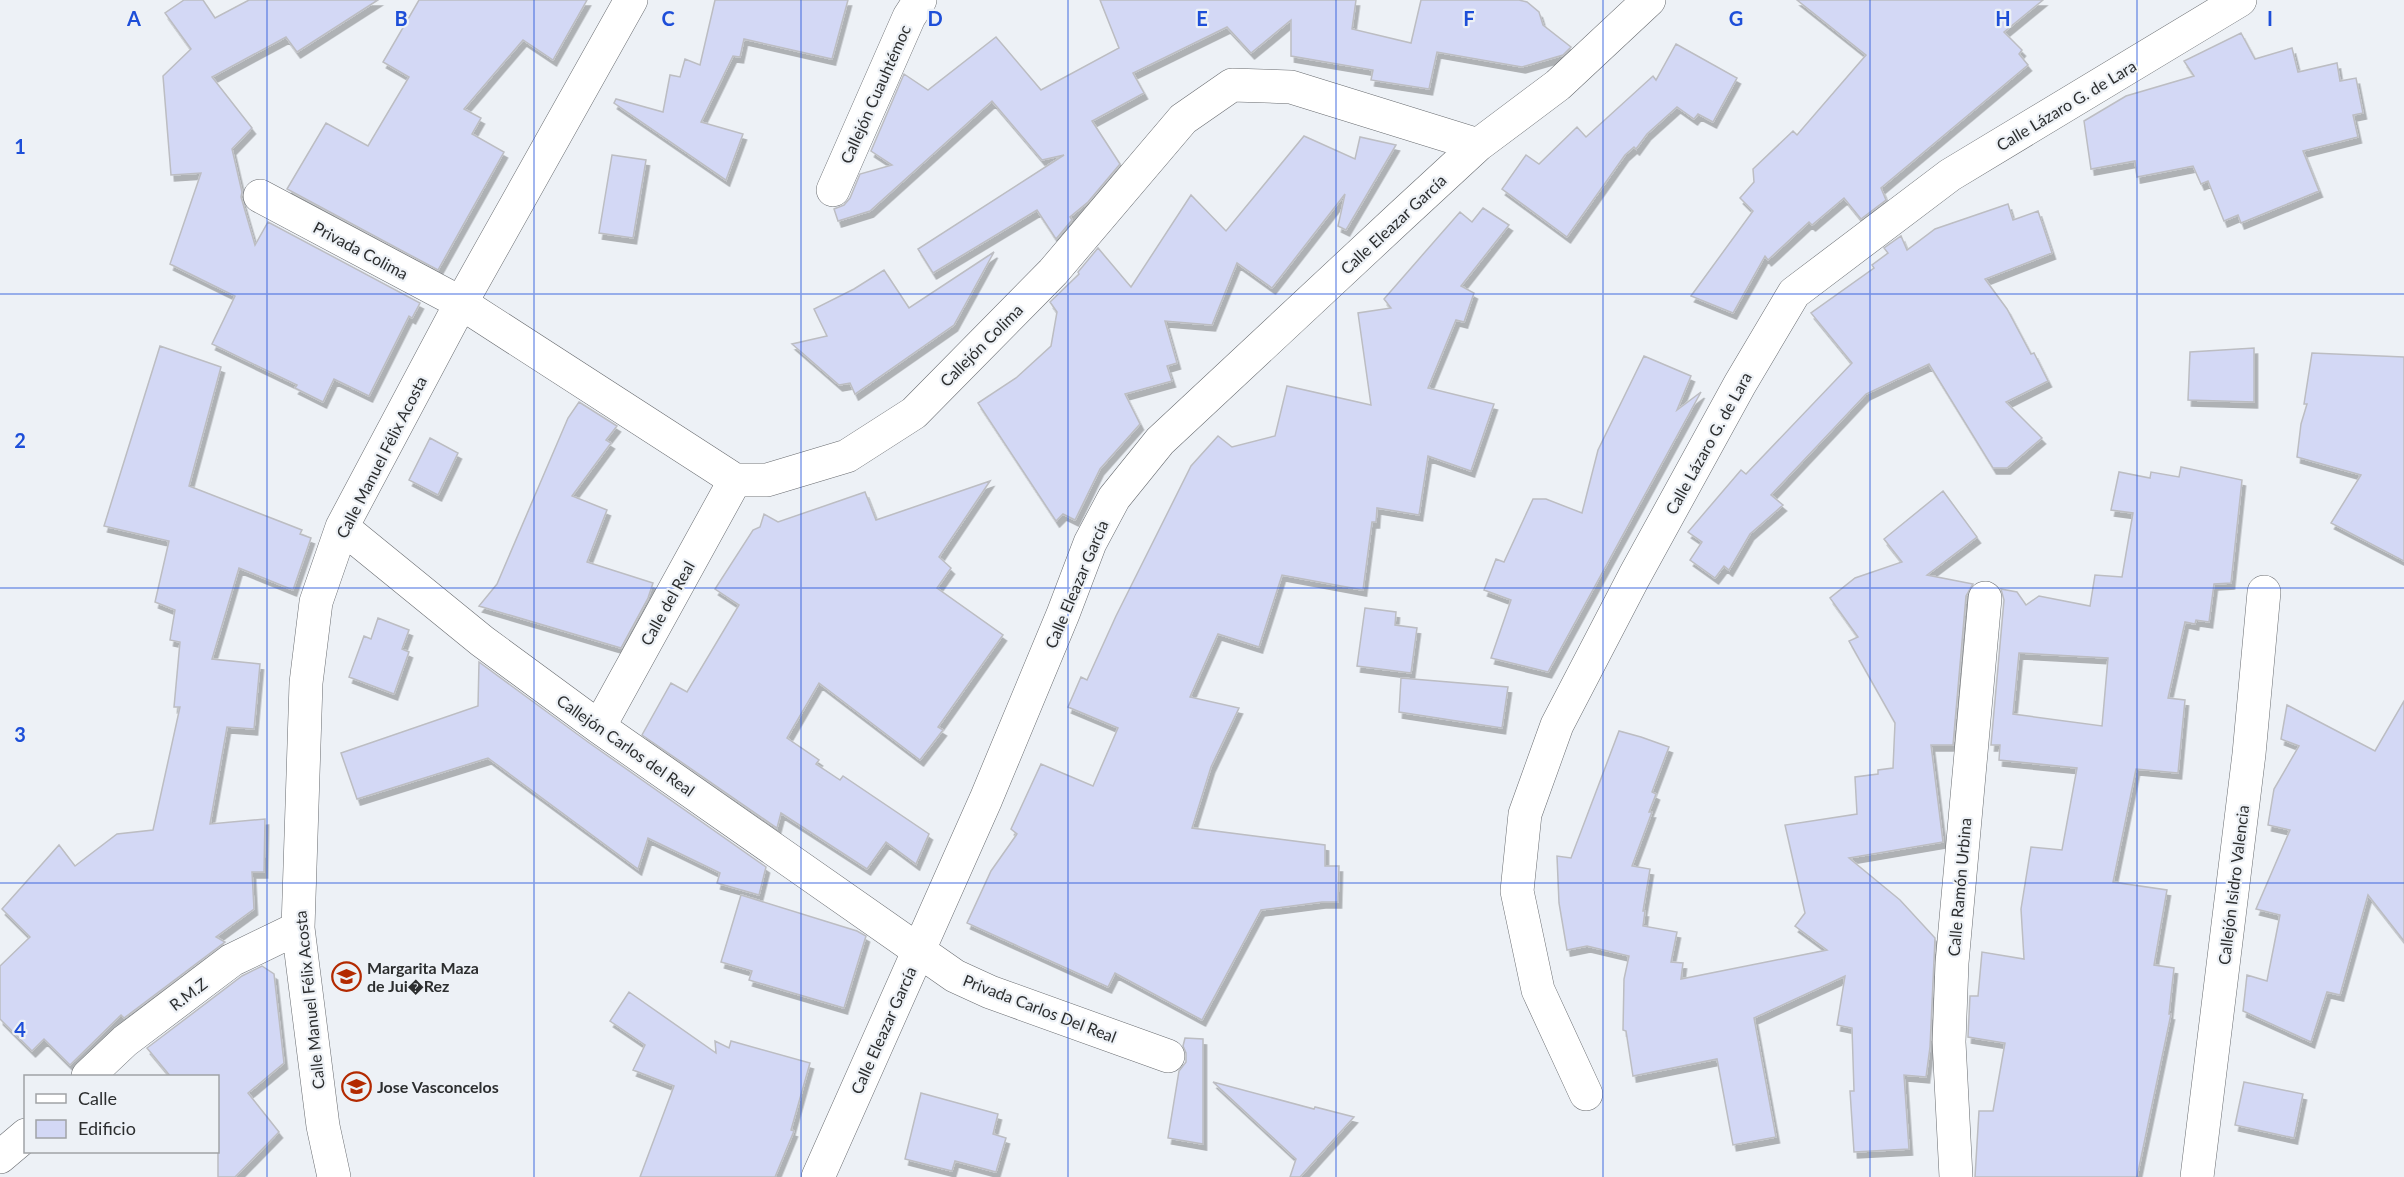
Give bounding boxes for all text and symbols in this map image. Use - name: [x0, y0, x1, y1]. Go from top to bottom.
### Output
- text: A: [126, 6, 141, 30]
- text: B: [394, 6, 408, 30]
- text: C: [661, 6, 675, 30]
- text: D: [927, 6, 943, 30]
- text: E: [1196, 6, 1208, 30]
- text: F: [1463, 6, 1475, 30]
- text: G: [1729, 6, 1743, 30]
- text: H: [1995, 6, 2011, 30]
- text: I: [2267, 6, 2273, 30]
- street label: Callejón Cuauhtémoc: [836, 21, 914, 166]
- street label: Calle Lázaro G. de Lara: [1993, 56, 2139, 154]
- text: 1: [14, 134, 26, 158]
- street label: Calle Eleazar García: [1336, 170, 1450, 278]
- street label: Privada Colima: [310, 217, 412, 283]
- street label: Callejón Colima: [936, 300, 1026, 390]
- street label: Calle Lázaro G. de Lara: [1661, 369, 1755, 517]
- street label: Calle Manuel Félix Acosta: [332, 373, 430, 541]
- text: 2: [14, 428, 26, 452]
- street label: Calle Eleazar García: [1040, 517, 1112, 651]
- street label: Calle del Real: [636, 557, 698, 649]
- street label: Callejón Carlos del Real: [553, 690, 699, 800]
- text: 3: [14, 722, 26, 746]
- street label: Callejón Isidro Valencia: [2214, 804, 2252, 966]
- street label: Calle Ramón Urbina: [1943, 817, 1975, 957]
- street label: Calle Manuel Félix Acosta: [290, 910, 328, 1090]
- place label: Margarita Maza de Jui�Rez: [367, 958, 479, 995]
- school or university icon: Margarita Maza de Jui�Rez: [330, 960, 362, 992]
- street label: Calle Eleazar García: [846, 963, 920, 1097]
- street label: Privada Carlos Del Real: [961, 970, 1119, 1046]
- street label: R.M.Z: [165, 974, 211, 1014]
- text: 4: [14, 1017, 26, 1041]
- school or university icon: Jose Vasconcelos: [340, 1070, 372, 1102]
- legend: [24, 1075, 219, 1153]
- place label: Jose Vasconcelos: [377, 1077, 499, 1096]
- text: Calle: [78, 1087, 117, 1109]
- text: Edificio: [78, 1117, 136, 1139]

